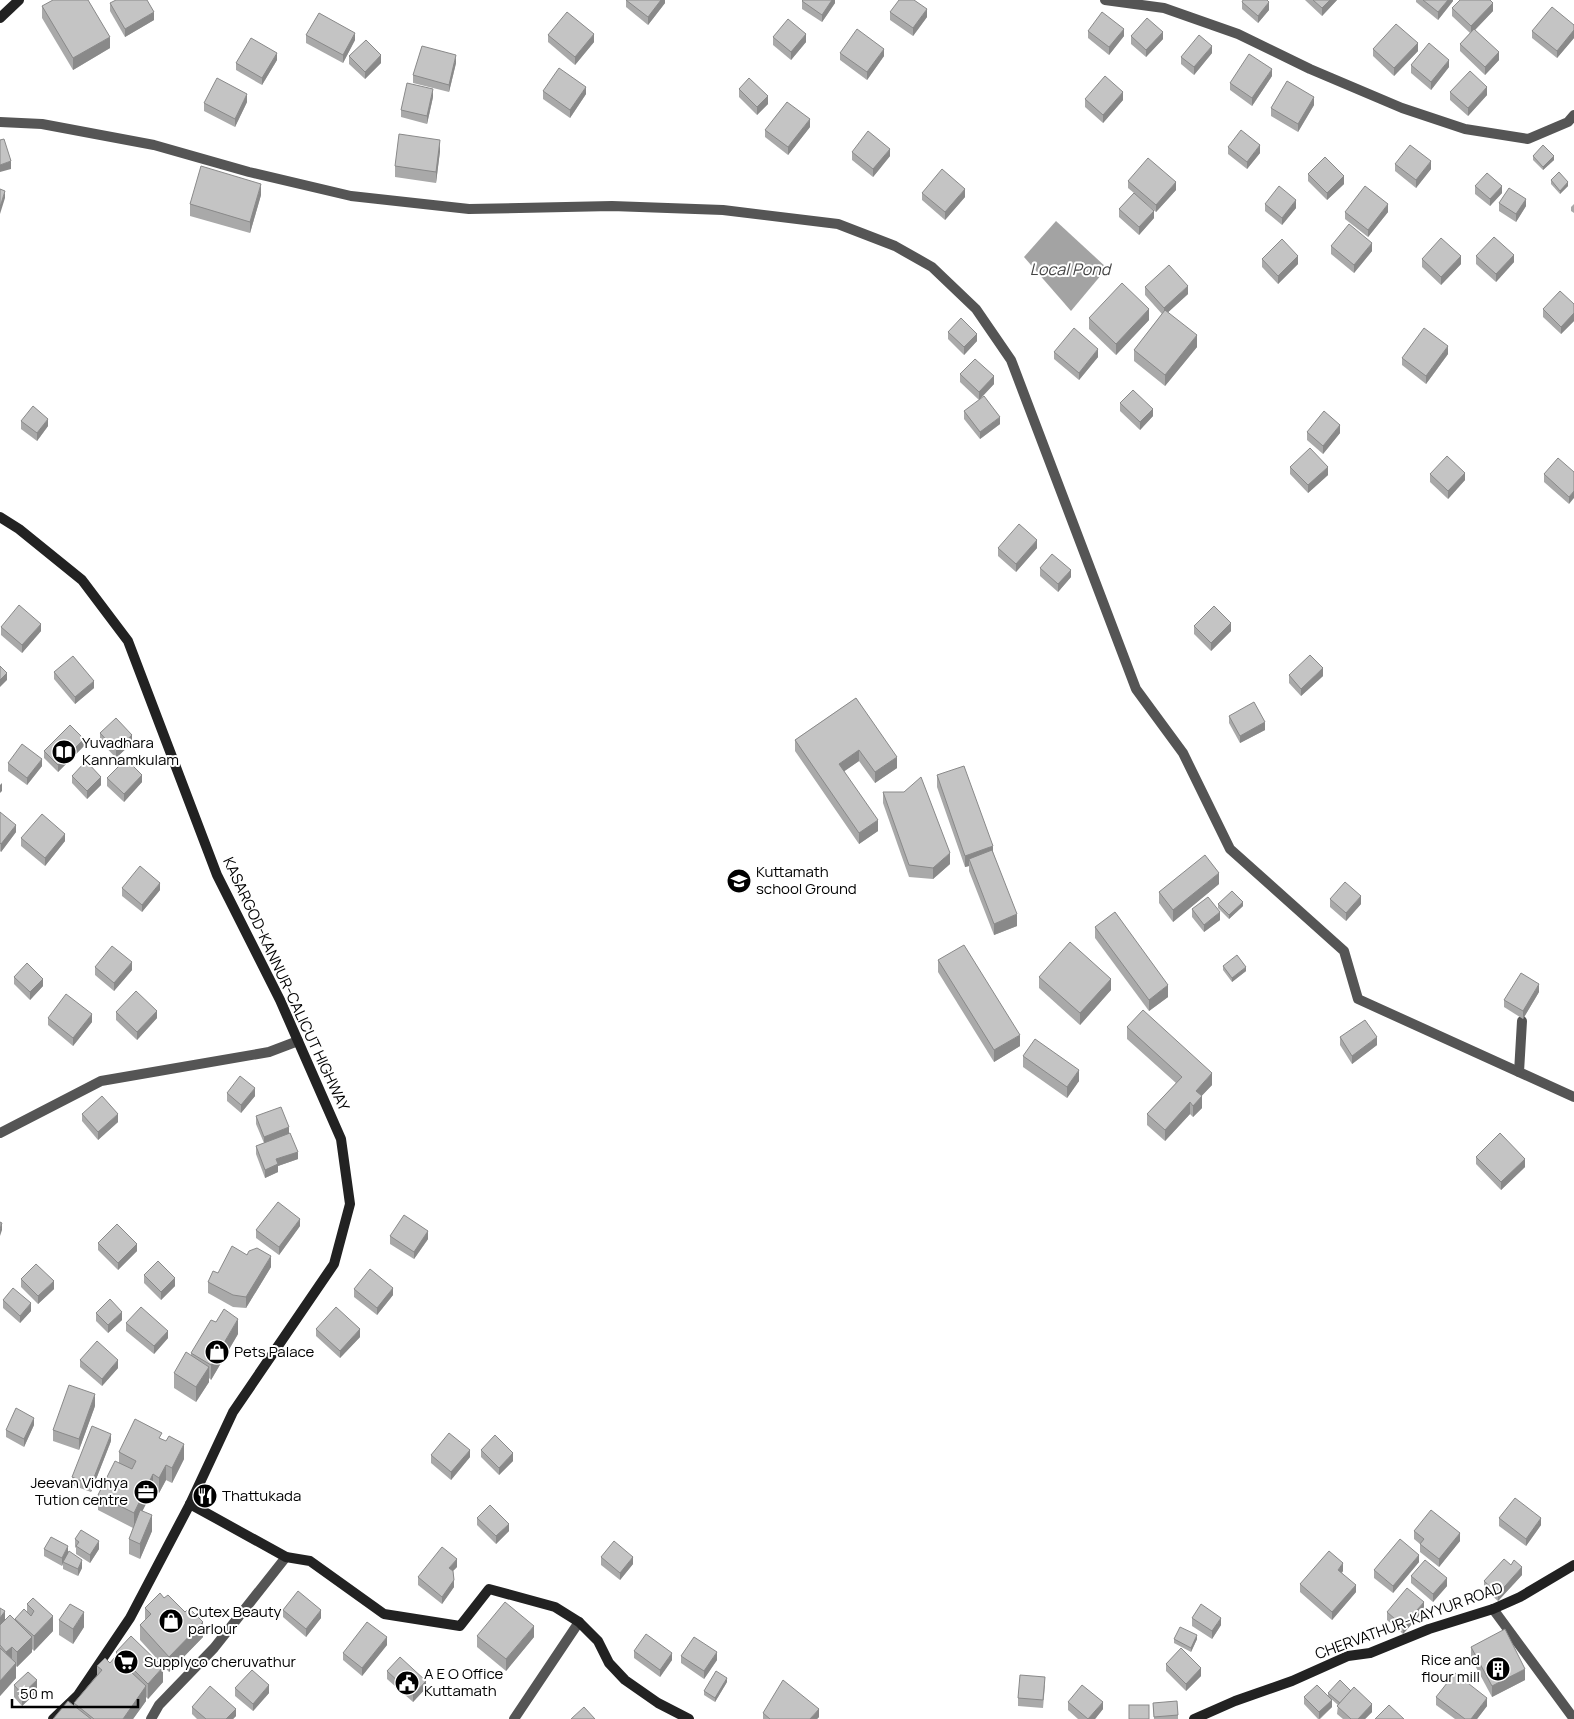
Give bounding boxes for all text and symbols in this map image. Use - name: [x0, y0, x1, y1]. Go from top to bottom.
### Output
- water label: Local Pond: [1030, 258, 1113, 280]
- place label: Yuvadhara Kannamkulam: [82, 732, 179, 770]
- library icon: Yuvadhara Kannamkulam: [51, 739, 77, 765]
- street label: KASARGOD-KANNUR-CALICUT HIGHWAY: [218, 853, 355, 1115]
- place label: Kuttamath school Ground: [756, 861, 857, 899]
- school or university icon: Kuttamath school Ground: [726, 868, 752, 894]
- shop icon: Pets Palace: [204, 1339, 230, 1365]
- place label: Pets Palace: [234, 1341, 315, 1362]
- place label: Jeevan Vidhya Tution centre: [30, 1472, 128, 1510]
- office icon: Jeevan Vidhya Tution centre: [133, 1479, 159, 1505]
- restaurant icon: Thattukada: [192, 1483, 218, 1509]
- place label: Thattukada: [222, 1485, 301, 1506]
- street label: CHERVATHUR-KAYYUR ROAD: [1312, 1577, 1506, 1664]
- place label: Cutex Beauty parlour: [188, 1601, 282, 1639]
- shop icon: Cutex Beauty parlour: [158, 1608, 184, 1634]
- supermarket icon: Supplyco cheruvathur: [113, 1649, 139, 1675]
- place label: Rice and flour mill: [1421, 1649, 1480, 1687]
- place label: Supplyco cheruvathur: [144, 1651, 297, 1672]
- building icon: Rice and flour mill: [1485, 1656, 1511, 1682]
- place label: A E O Office Kuttamath: [424, 1663, 503, 1701]
- public building icon: A E O Office Kuttamath: [394, 1670, 420, 1696]
- scale bar: [12, 1676, 139, 1708]
- text: 50 m: [20, 1683, 54, 1704]

